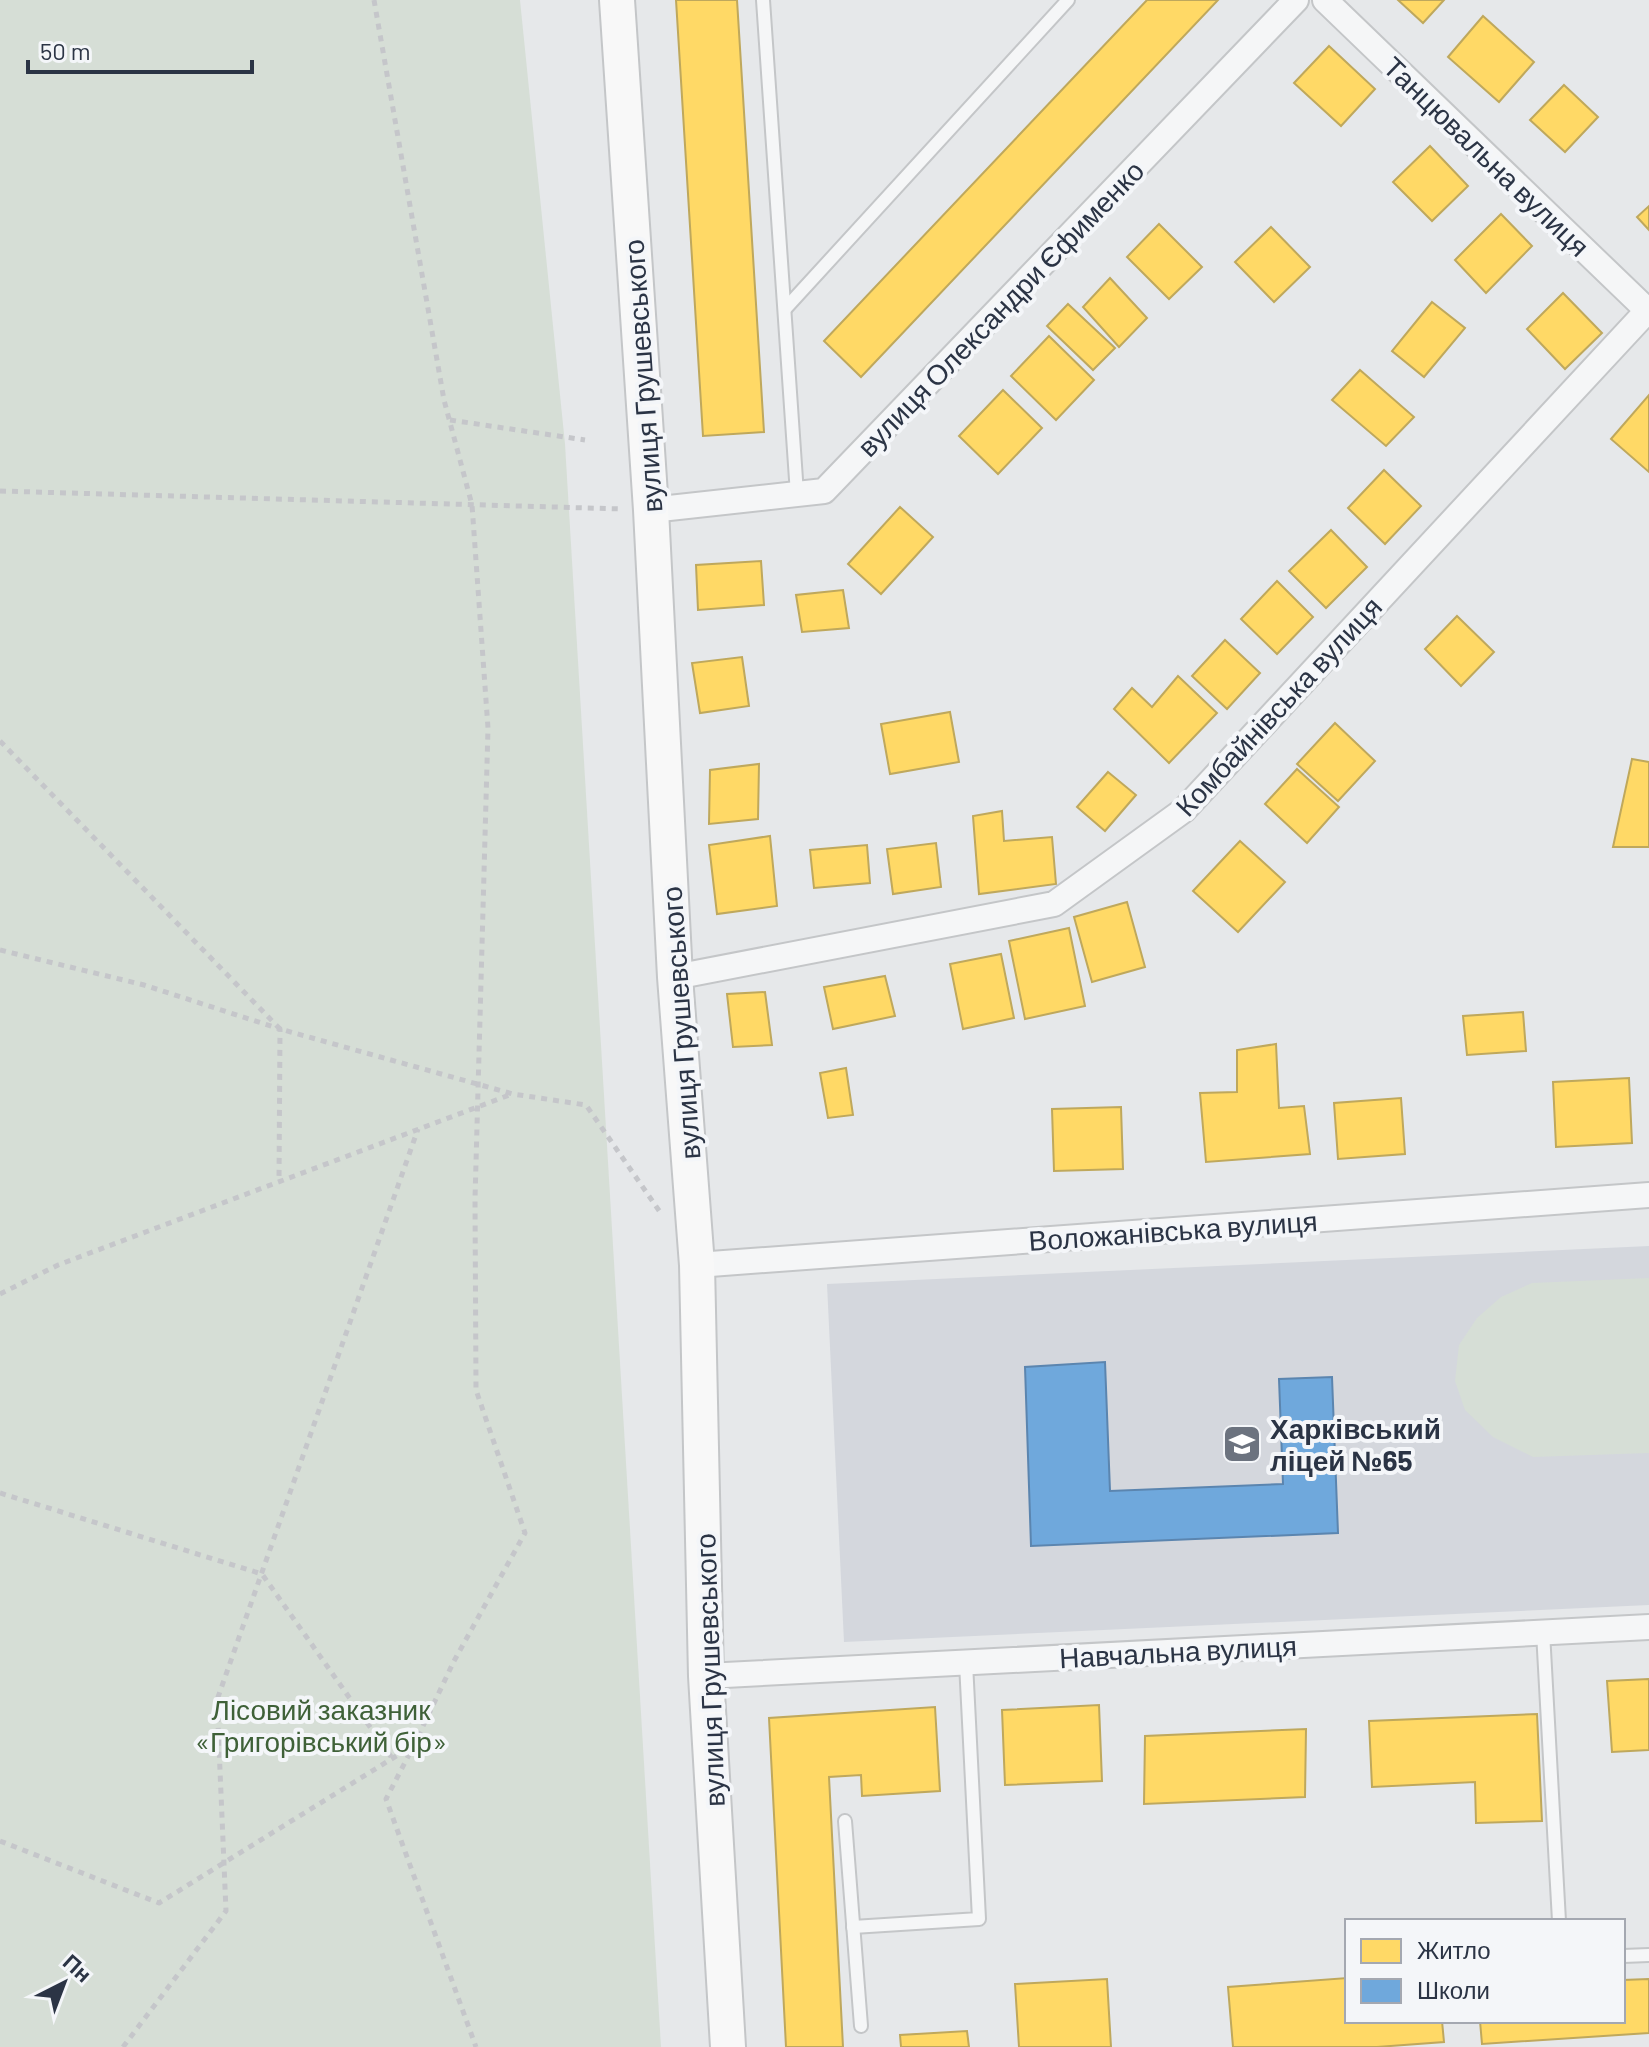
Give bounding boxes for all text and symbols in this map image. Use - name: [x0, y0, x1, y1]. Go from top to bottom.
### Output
- scale bar: [28, 24, 252, 74]
- text: 50 m: [40, 36, 91, 65]
- street label: Танцювальна вулиця: [1377, 49, 1597, 263]
- street label: вулиця Олександри Єфименко: [850, 153, 1150, 463]
- street label: вулиця Грушевського: [615, 238, 669, 514]
- street label: Комбайнівська вулиця: [1168, 589, 1388, 823]
- street label: вулиця Грушевського: [653, 885, 707, 1161]
- street label: Воложанівська вулиця: [1027, 1203, 1319, 1257]
- place label: Харківський ліцей №65: [1270, 1411, 1441, 1477]
- school or university icon: Харківський ліцей №65: [1221, 1423, 1263, 1465]
- street label: вулиця Грушевського: [687, 1533, 731, 1807]
- street label: Навчальна вулиця: [1058, 1628, 1298, 1674]
- park label: Лісовий заказник «Григорівський бір»: [195, 1692, 447, 1758]
- legend: [1345, 1919, 1625, 2023]
- text: Житло: [1417, 1935, 1491, 1964]
- north arrow: [24, 1943, 104, 2023]
- text: Пн: [59, 1948, 98, 1987]
- text: Школи: [1417, 1975, 1490, 2004]

